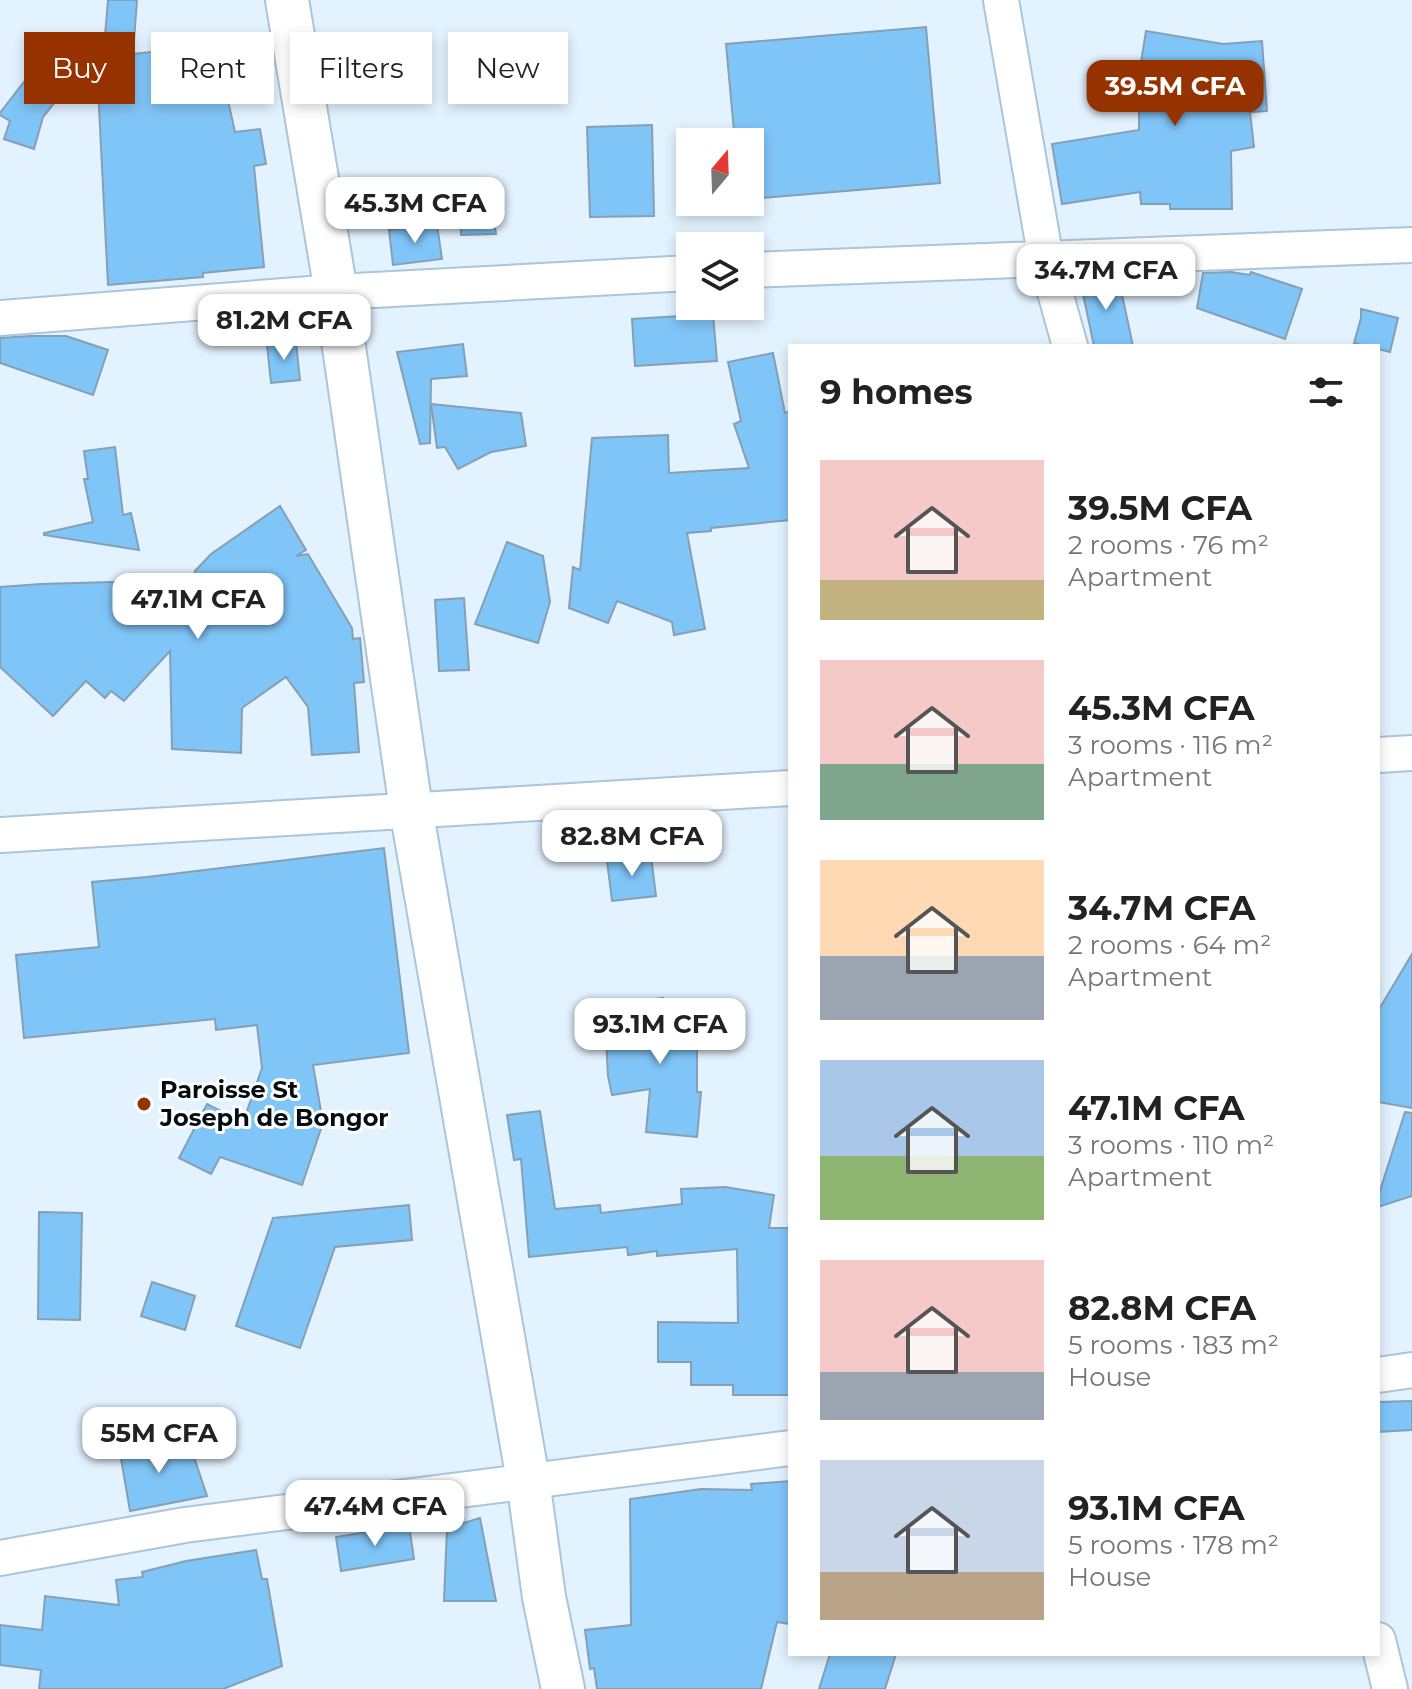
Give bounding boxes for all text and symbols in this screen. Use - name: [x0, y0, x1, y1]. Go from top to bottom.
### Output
- chip: Buy: [24, 32, 135, 104]
- chip: Rent: [151, 32, 274, 104]
- chip: Filters: [290, 32, 432, 104]
- chip: New: [448, 32, 568, 104]
- pin: 39.5M CFA: [1083, 60, 1267, 128]
- text: 39.5M CFA: [1105, 70, 1245, 102]
- north arrow: [676, 128, 764, 216]
- map controls: [676, 128, 764, 320]
- pin: 45.3M CFA: [323, 177, 507, 245]
- text: 45.3M CFA: [344, 187, 486, 219]
- button: layers: [676, 232, 764, 320]
- pin: 34.7M CFA: [1014, 244, 1198, 312]
- text: 34.7M CFA: [1034, 254, 1178, 286]
- pin: 81.2M CFA: [192, 294, 376, 362]
- text: 81.2M CFA: [216, 304, 352, 336]
- icon: filters: [1304, 370, 1348, 414]
- text: 9 homes: [820, 371, 973, 413]
- text: 39.5M CFA: [1068, 487, 1252, 529]
- icon: home: [884, 492, 980, 588]
- text: 2 rooms · 76 m²: [1068, 529, 1269, 561]
- text: Apartment: [1068, 561, 1212, 593]
- pin: 47.1M CFA: [106, 573, 290, 641]
- text: 47.1M CFA: [130, 583, 266, 615]
- text: 45.3M CFA: [1068, 687, 1255, 729]
- icon: home: [884, 692, 980, 788]
- text: 3 rooms · 116 m²: [1068, 729, 1273, 761]
- text: Apartment: [1068, 761, 1212, 793]
- pin: 82.8M CFA: [540, 810, 724, 878]
- text: 82.8M CFA: [560, 820, 704, 852]
- text: 34.7M CFA: [1068, 887, 1255, 929]
- icon: home: [884, 892, 980, 988]
- text: 2 rooms · 64 m²: [1068, 929, 1271, 961]
- text: Apartment: [1068, 961, 1212, 993]
- pin: 93.1M CFA: [568, 998, 752, 1066]
- text: 93.1M CFA: [592, 1008, 728, 1040]
- place label: Paroisse St Joseph de Bongor: [159, 1075, 389, 1132]
- text: 47.1M CFA: [1068, 1087, 1245, 1129]
- icon: home: [884, 1092, 980, 1188]
- marker: Paroisse St Joseph de Bongor: [135, 1095, 153, 1113]
- text: 3 rooms · 110 m²: [1068, 1129, 1274, 1161]
- text: Apartment: [1068, 1161, 1212, 1193]
- text: 82.8M CFA: [1068, 1287, 1256, 1329]
- icon: home: [884, 1292, 980, 1388]
- text: 5 rooms · 183 m²: [1068, 1329, 1279, 1361]
- text: House: [1068, 1361, 1151, 1393]
- pin: 55M CFA: [85, 1407, 233, 1475]
- text: 55M CFA: [100, 1417, 218, 1449]
- pin: 47.4M CFA: [283, 1480, 467, 1548]
- text: 93.1M CFA: [1068, 1487, 1245, 1529]
- text: 47.4M CFA: [303, 1490, 447, 1522]
- icon: home: [884, 1492, 980, 1588]
- text: 5 rooms · 178 m²: [1068, 1529, 1279, 1561]
- text: House: [1068, 1561, 1151, 1593]

